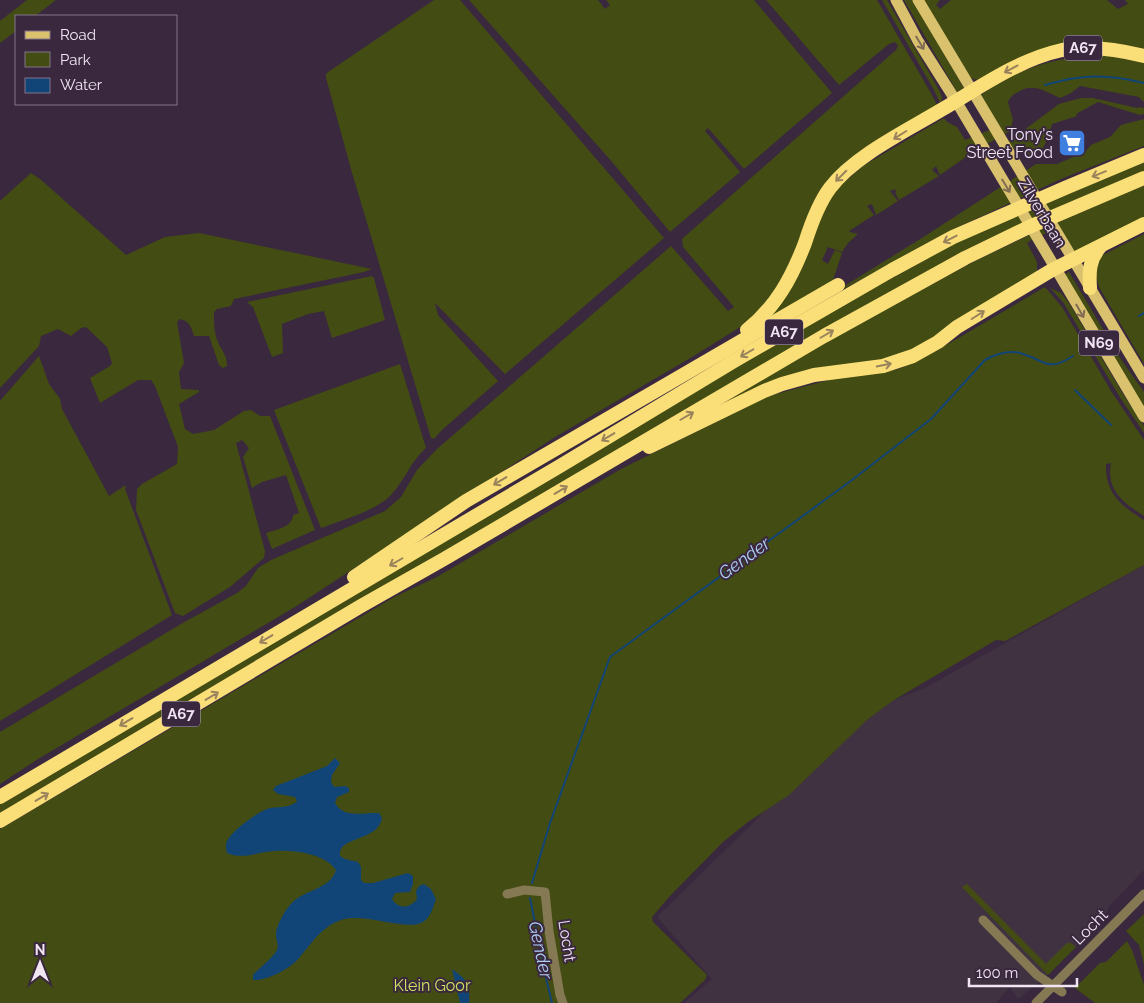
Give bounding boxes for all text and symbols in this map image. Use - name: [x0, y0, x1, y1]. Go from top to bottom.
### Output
- legend: [15, 15, 178, 105]
- text: Road: [60, 26, 96, 44]
- one-way arrow: [915, 35, 925, 49]
- road number: A67: [1064, 36, 1102, 60]
- text: Park: [60, 51, 91, 69]
- one-way arrow: [1004, 65, 1019, 74]
- text: Water: [60, 76, 103, 94]
- place label: Tony's Street Food: [967, 125, 1053, 162]
- supermarket icon: Tony's Street Food: [1057, 128, 1087, 158]
- one-way arrow: [893, 129, 907, 140]
- one-way arrow: [835, 169, 847, 182]
- one-way arrow: [1092, 169, 1107, 179]
- street label: Zilverbaan: [1014, 175, 1070, 251]
- one-way arrow: [1002, 178, 1012, 192]
- one-way arrow: [943, 235, 958, 244]
- one-way arrow: [1075, 303, 1085, 317]
- one-way arrow: [971, 309, 985, 320]
- road number: A67: [765, 320, 803, 344]
- one-way arrow: [819, 329, 834, 338]
- road number: N69: [1079, 330, 1119, 356]
- one-way arrow: [741, 348, 755, 358]
- one-way arrow: [875, 360, 891, 370]
- one-way arrow: [679, 411, 693, 421]
- one-way arrow: [602, 432, 616, 442]
- one-way arrow: [494, 477, 508, 487]
- one-way arrow: [554, 485, 568, 495]
- water label: Gender: [714, 532, 775, 584]
- one-way arrow: [390, 557, 404, 567]
- one-way arrow: [260, 634, 274, 644]
- one-way arrow: [204, 690, 218, 700]
- road number: A67: [162, 702, 200, 726]
- one-way arrow: [120, 717, 134, 727]
- one-way arrow: [34, 791, 49, 801]
- street label: Locht: [1068, 905, 1112, 949]
- water label: Gender: [525, 919, 558, 982]
- street label: Locht: [554, 919, 580, 964]
- north arrow: [15, 938, 65, 988]
- text: N: [35, 942, 45, 958]
- scale bar: [969, 956, 1076, 988]
- text: 100 m: [976, 964, 1018, 982]
- park label: Klein Goor: [393, 976, 471, 995]

